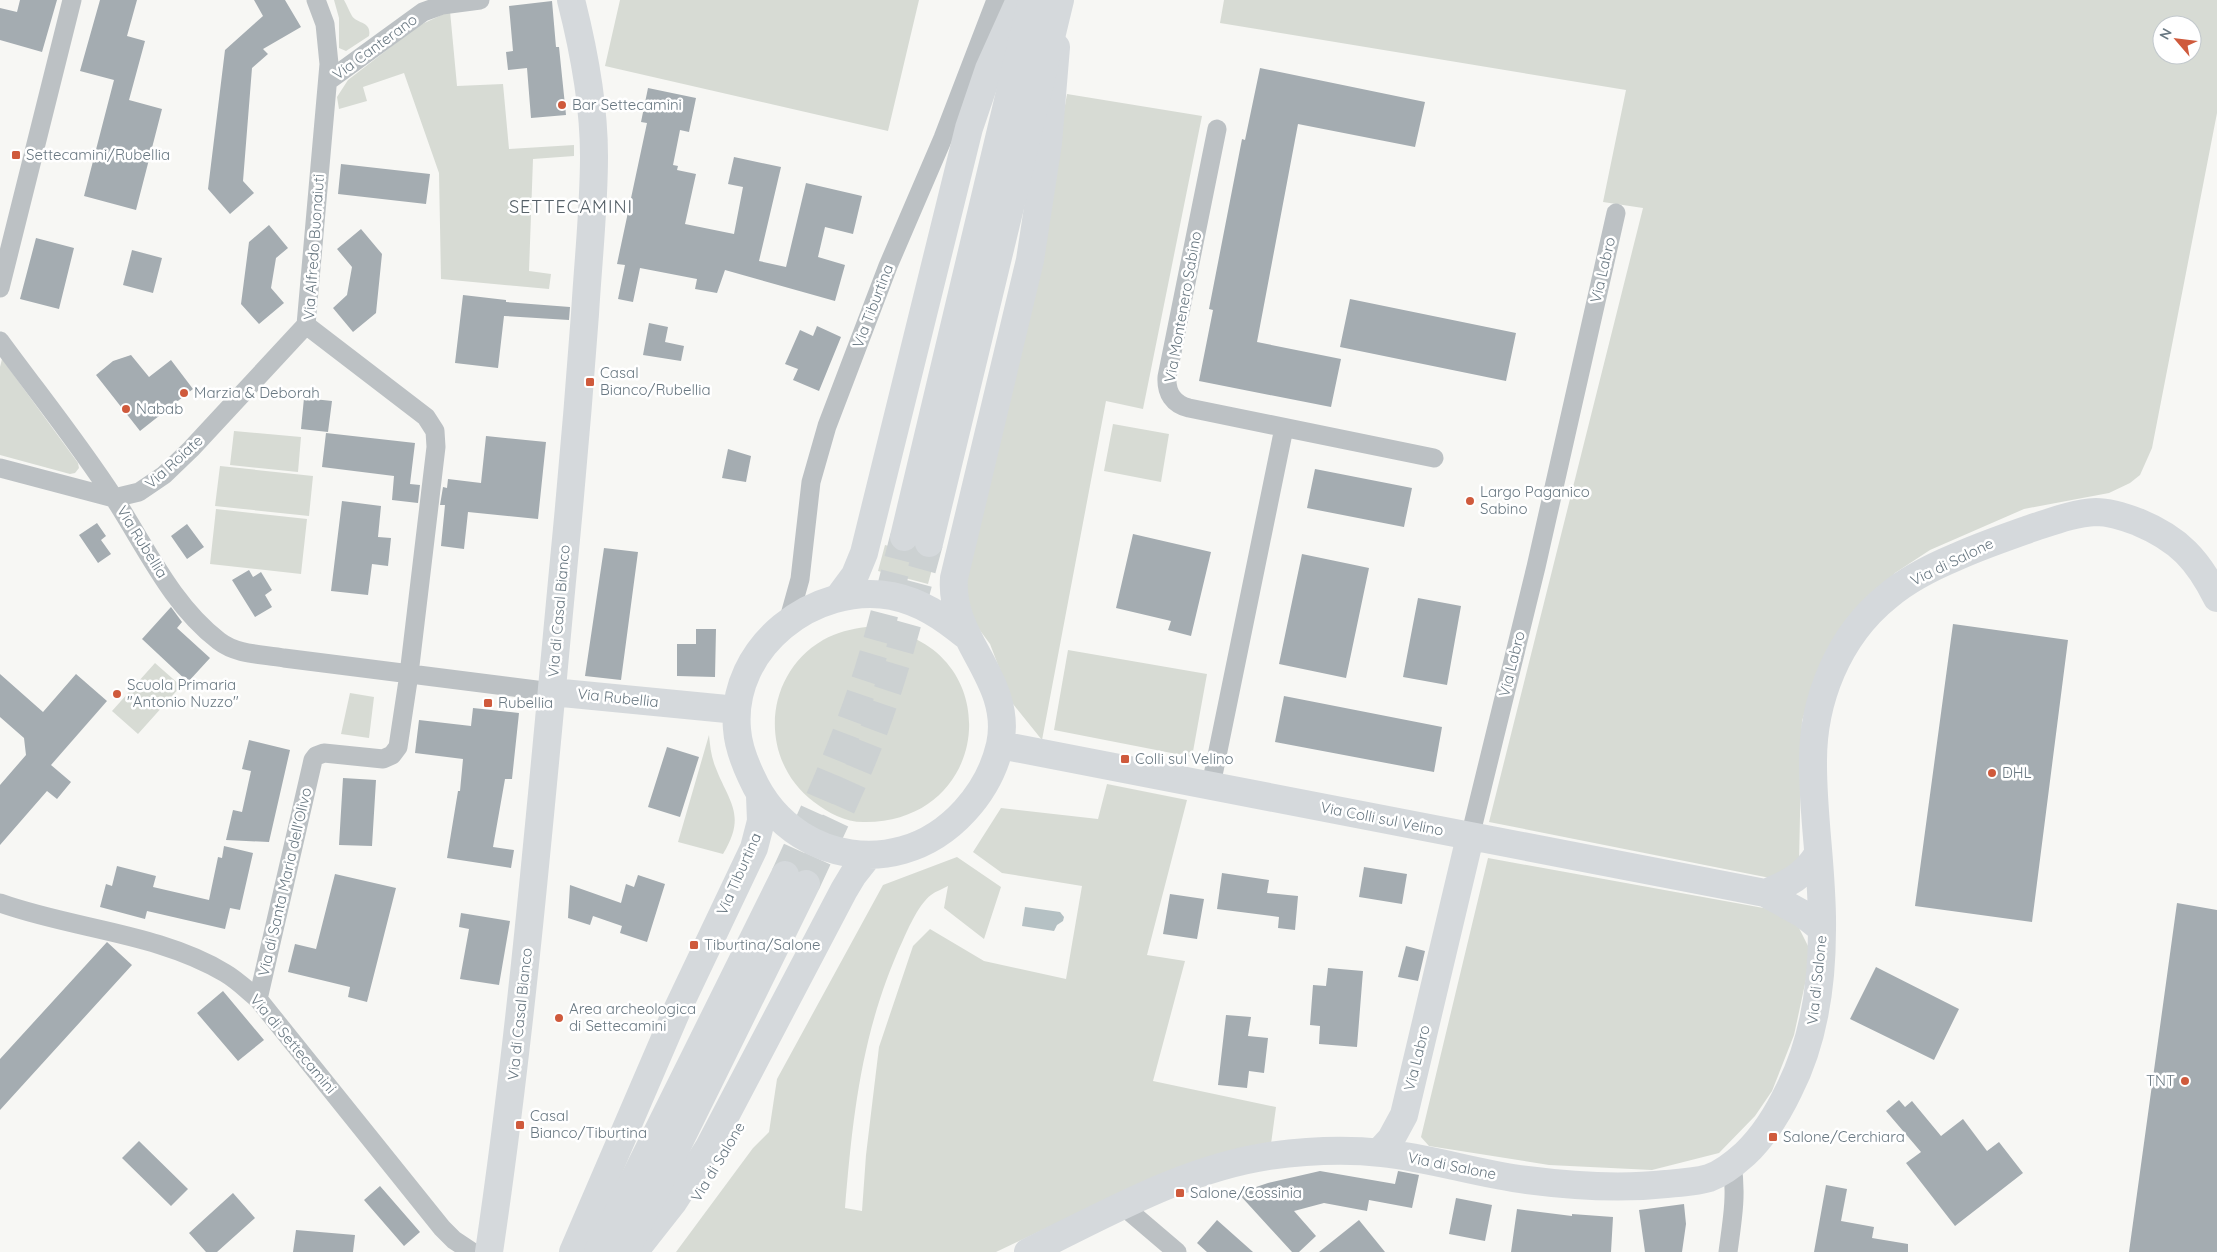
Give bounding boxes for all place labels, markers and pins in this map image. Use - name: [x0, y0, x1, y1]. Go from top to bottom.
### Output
- place label: Bar Settecamini: [572, 95, 682, 114]
- marker: Bar Settecamini: [556, 99, 568, 111]
- place label: Settecamini/Rubellia: [26, 145, 170, 164]
- marker: Settecamini/Rubellia: [10, 149, 22, 161]
- place label: Casal Bianco/Rubellia: [600, 363, 711, 399]
- marker: Casal Bianco/Rubellia: [584, 376, 596, 388]
- place label: Marzia & Deborah: [194, 383, 320, 402]
- marker: Marzia & Deborah: [178, 387, 190, 399]
- place label: Nabab: [136, 399, 183, 418]
- marker: Nabab: [120, 403, 132, 415]
- place label: Largo Paganico Sabino: [1480, 482, 1590, 518]
- marker: Largo Paganico Sabino: [1464, 495, 1476, 507]
- place label: Scuola Primaria "Antonio Nuzzo": [127, 675, 239, 711]
- marker: Scuola Primaria "Antonio Nuzzo": [111, 688, 123, 700]
- place label: Rubellia: [498, 693, 553, 712]
- marker: Rubellia: [482, 697, 494, 709]
- place label: Colli sul Velino: [1135, 749, 1234, 768]
- marker: Colli sul Velino: [1119, 753, 1131, 765]
- place label: DHL: [2002, 763, 2032, 782]
- marker: DHL: [1986, 767, 1998, 779]
- place label: Tiburtina/Salone: [704, 935, 821, 954]
- marker: Tiburtina/Salone: [688, 939, 700, 951]
- place label: Area archeologica di Settecamini: [569, 999, 696, 1035]
- marker: Area archeologica di Settecamini: [553, 1012, 565, 1024]
- place label: TNT: [2146, 1071, 2175, 1090]
- marker: TNT: [2179, 1075, 2191, 1087]
- place label: Casal Bianco/Tiburtina: [530, 1106, 647, 1142]
- marker: Casal Bianco/Tiburtina: [514, 1119, 526, 1131]
- place label: Salone/Cerchiara: [1783, 1127, 1905, 1146]
- marker: Salone/Cerchiara: [1767, 1131, 1779, 1143]
- place label: Salone/Cossinia: [1190, 1183, 1302, 1202]
- marker: Salone/Cossinia: [1174, 1187, 1186, 1199]

